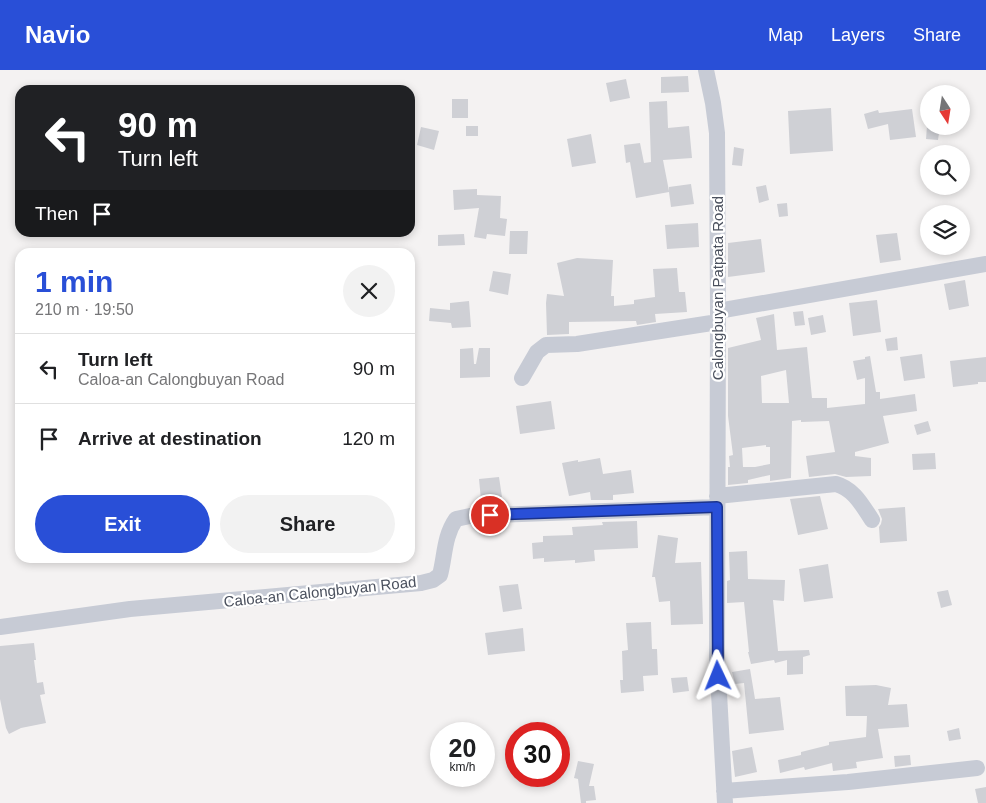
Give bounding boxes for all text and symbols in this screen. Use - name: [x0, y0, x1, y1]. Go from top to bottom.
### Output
- text: Navio: [25, 21, 90, 48]
- text: Map: [768, 25, 803, 45]
- text: Layers: [831, 25, 885, 45]
- text: Share: [913, 25, 961, 45]
- north arrow: [920, 85, 970, 135]
- map controls: [920, 85, 970, 255]
- icon: left: [35, 105, 100, 170]
- text: 90 m: [118, 105, 198, 144]
- button: search: [920, 145, 970, 195]
- text: Turn left: [118, 146, 198, 171]
- street label: Calongbuyan Patpata Road: [709, 196, 726, 380]
- icon: arrive: [88, 200, 116, 228]
- text: Then: [35, 203, 78, 224]
- button: layers: [920, 205, 970, 255]
- text: 1 min: [35, 265, 113, 298]
- button: close: [343, 265, 395, 317]
- text: 210 m · 19:50: [35, 301, 134, 318]
- text: Turn left: [78, 349, 153, 370]
- icon: left: [35, 355, 63, 383]
- text: 90 m: [353, 358, 395, 379]
- text: Caloa-an Calongbuyan Road: [78, 371, 284, 388]
- icon: arrive: [35, 425, 63, 453]
- text: Arrive at destination: [78, 428, 262, 449]
- text: 120 m: [342, 428, 395, 449]
- pin: [469, 494, 511, 536]
- button: Exit: [35, 495, 210, 553]
- button: Share: [220, 495, 395, 553]
- icon: arrive: [476, 501, 504, 529]
- street label: Caloa-an Calongbuyan Road: [223, 573, 417, 610]
- position arrow: [691, 649, 743, 701]
- speed limit sign: 30: [505, 722, 570, 787]
- text: 20: [449, 734, 476, 762]
- text: km/h: [449, 760, 476, 774]

